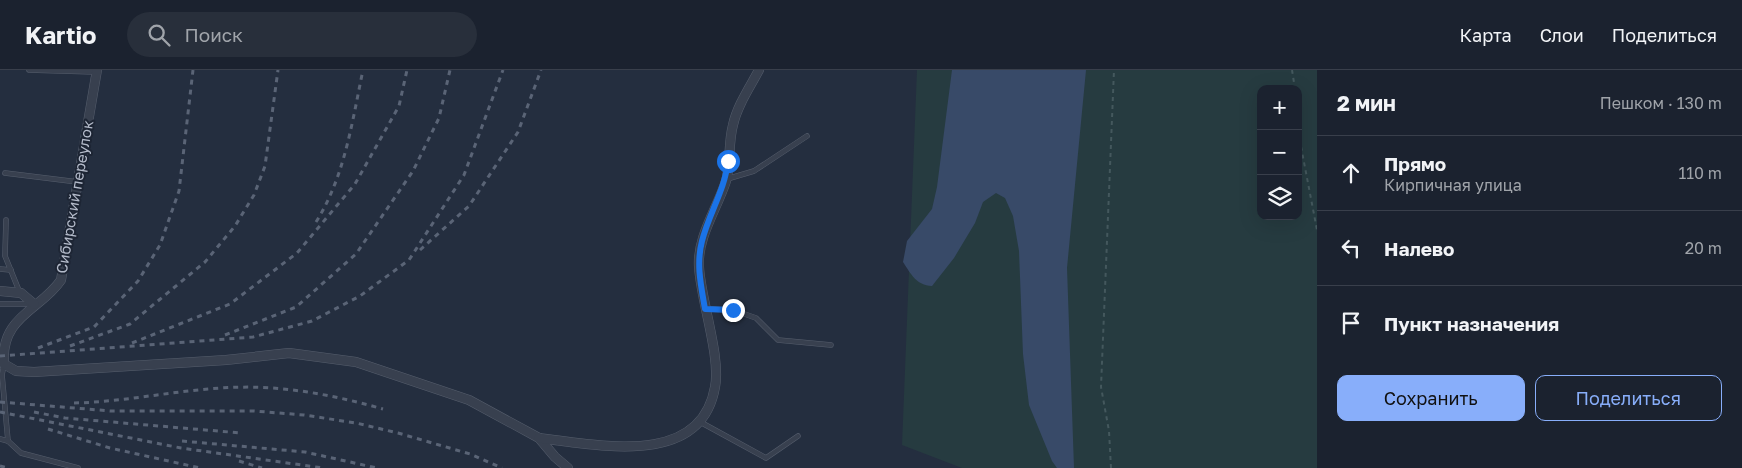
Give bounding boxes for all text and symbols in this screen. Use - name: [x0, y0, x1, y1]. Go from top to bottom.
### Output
- search box: [127, 12, 477, 57]
- text: Kartio: [25, 20, 97, 49]
- icon: search: [145, 21, 173, 49]
- text: Поиск: [185, 23, 243, 46]
- text: Карта: [1460, 24, 1512, 46]
- text: Слои: [1540, 24, 1584, 46]
- text: Поделиться: [1612, 24, 1717, 46]
- map controls: [1257, 85, 1302, 220]
- button: +: [1257, 85, 1302, 130]
- text: 2 мин: [1337, 90, 1396, 116]
- text: Пешком · 130 m: [1600, 93, 1722, 113]
- street label: Сибирский переулок: [52, 118, 96, 275]
- button: −: [1257, 130, 1302, 175]
- route start: [717, 150, 740, 173]
- text: Прямо: [1384, 152, 1446, 175]
- icon: ahead: [1337, 159, 1365, 187]
- text: 110 m: [1678, 163, 1722, 183]
- button: layers: [1257, 175, 1302, 220]
- text: Кирпичная улица: [1384, 175, 1522, 195]
- icon: left: [1337, 234, 1365, 262]
- text: Налево: [1384, 237, 1454, 260]
- text: 20 m: [1685, 238, 1722, 258]
- route end: [722, 299, 745, 322]
- icon: arrive: [1337, 309, 1365, 337]
- text: Пункт назначения: [1384, 312, 1559, 335]
- button: Сохранить: [1337, 375, 1525, 421]
- button: Поделиться: [1535, 375, 1722, 421]

